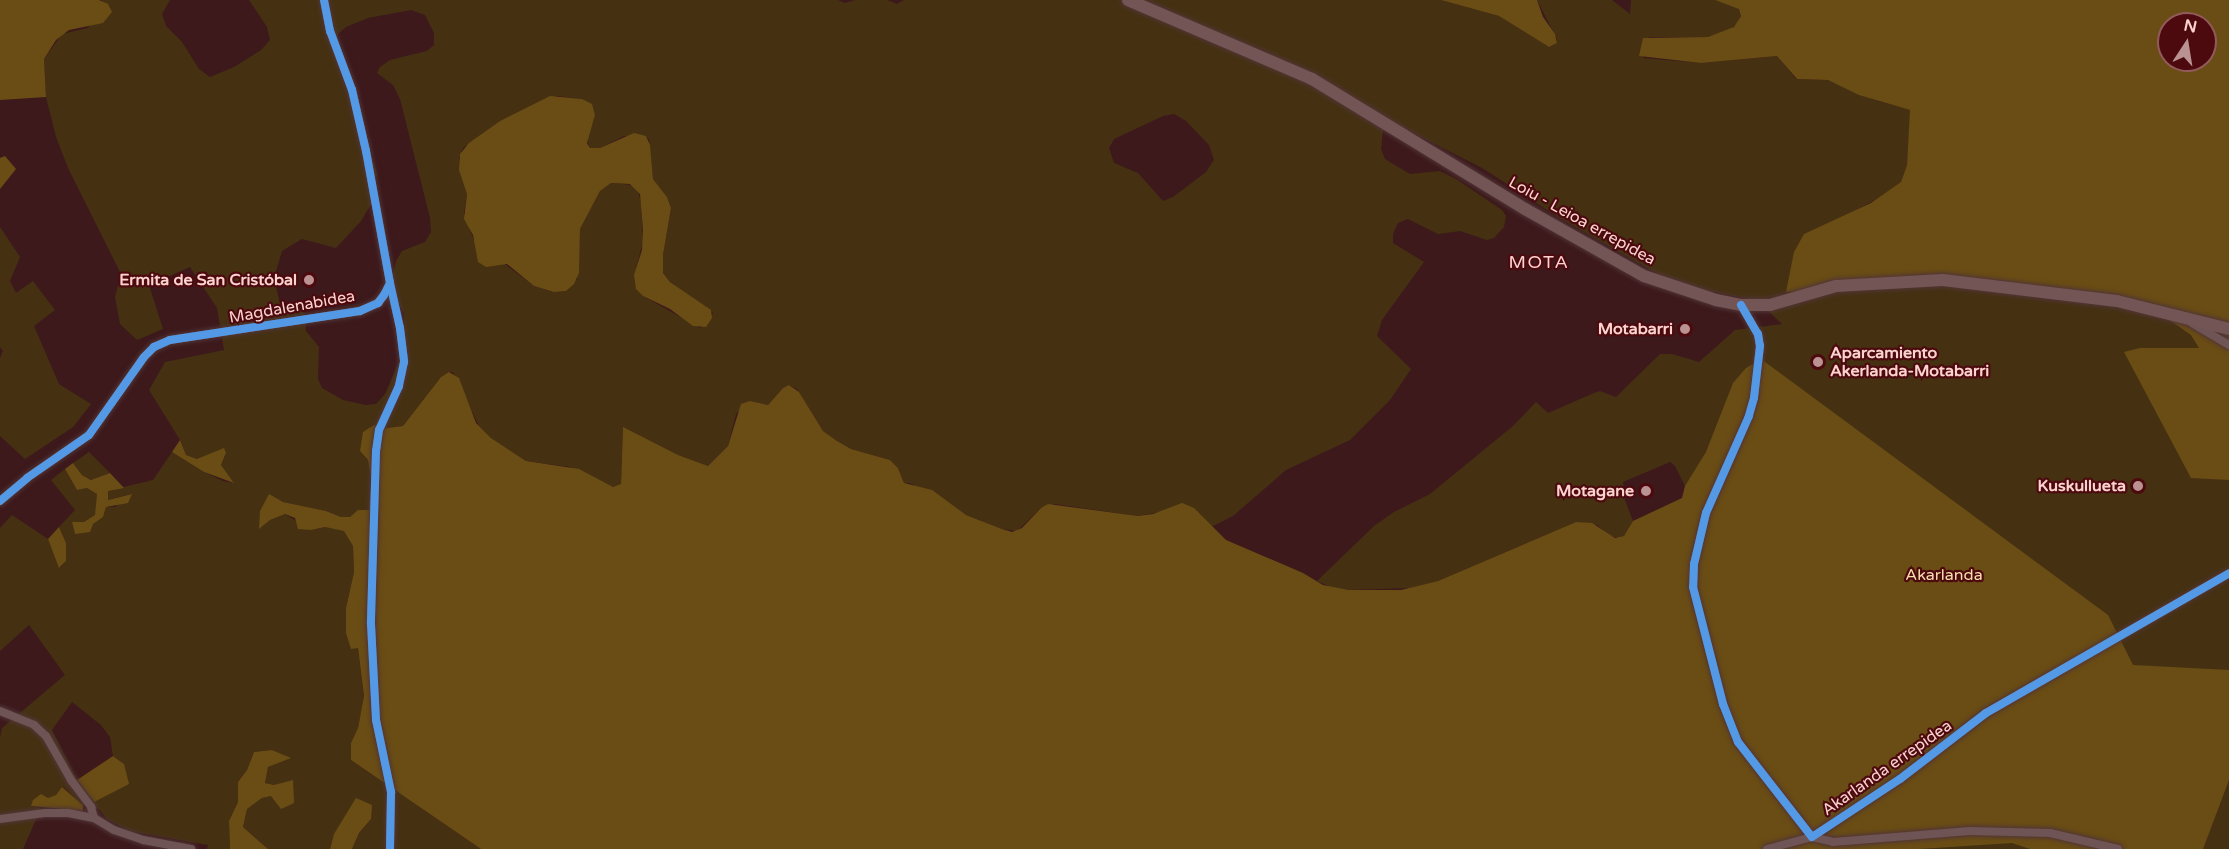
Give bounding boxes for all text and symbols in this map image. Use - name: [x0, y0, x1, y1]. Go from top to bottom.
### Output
- north arrow: [2157, 12, 2217, 72]
- text: N: [2182, 15, 2199, 37]
- street label: Loiu - Leioa errepidea: [1505, 173, 1659, 269]
- district label: MOTA: [1509, 251, 1569, 273]
- place label: Ermita de San Cristóbal: [119, 270, 297, 290]
- marker: Ermita de San Cristóbal: [302, 273, 316, 287]
- street label: Magdalenabidea: [227, 286, 357, 328]
- place label: Motabarri: [1598, 319, 1673, 339]
- marker: Motabarri: [1678, 322, 1692, 336]
- place label: Aparcamiento Akerlanda-Motabarri: [1830, 343, 1989, 381]
- marker: Aparcamiento Akerlanda-Motabarri: [1811, 355, 1825, 369]
- place label: Kuskullueta: [2038, 476, 2126, 496]
- marker: Kuskullueta: [2131, 479, 2145, 493]
- place label: Motagane: [1556, 481, 1634, 501]
- marker: Motagane: [1639, 484, 1653, 498]
- park label: Akarlanda: [1905, 565, 1983, 585]
- street label: Akarlanda errepidea: [1818, 716, 1956, 820]

